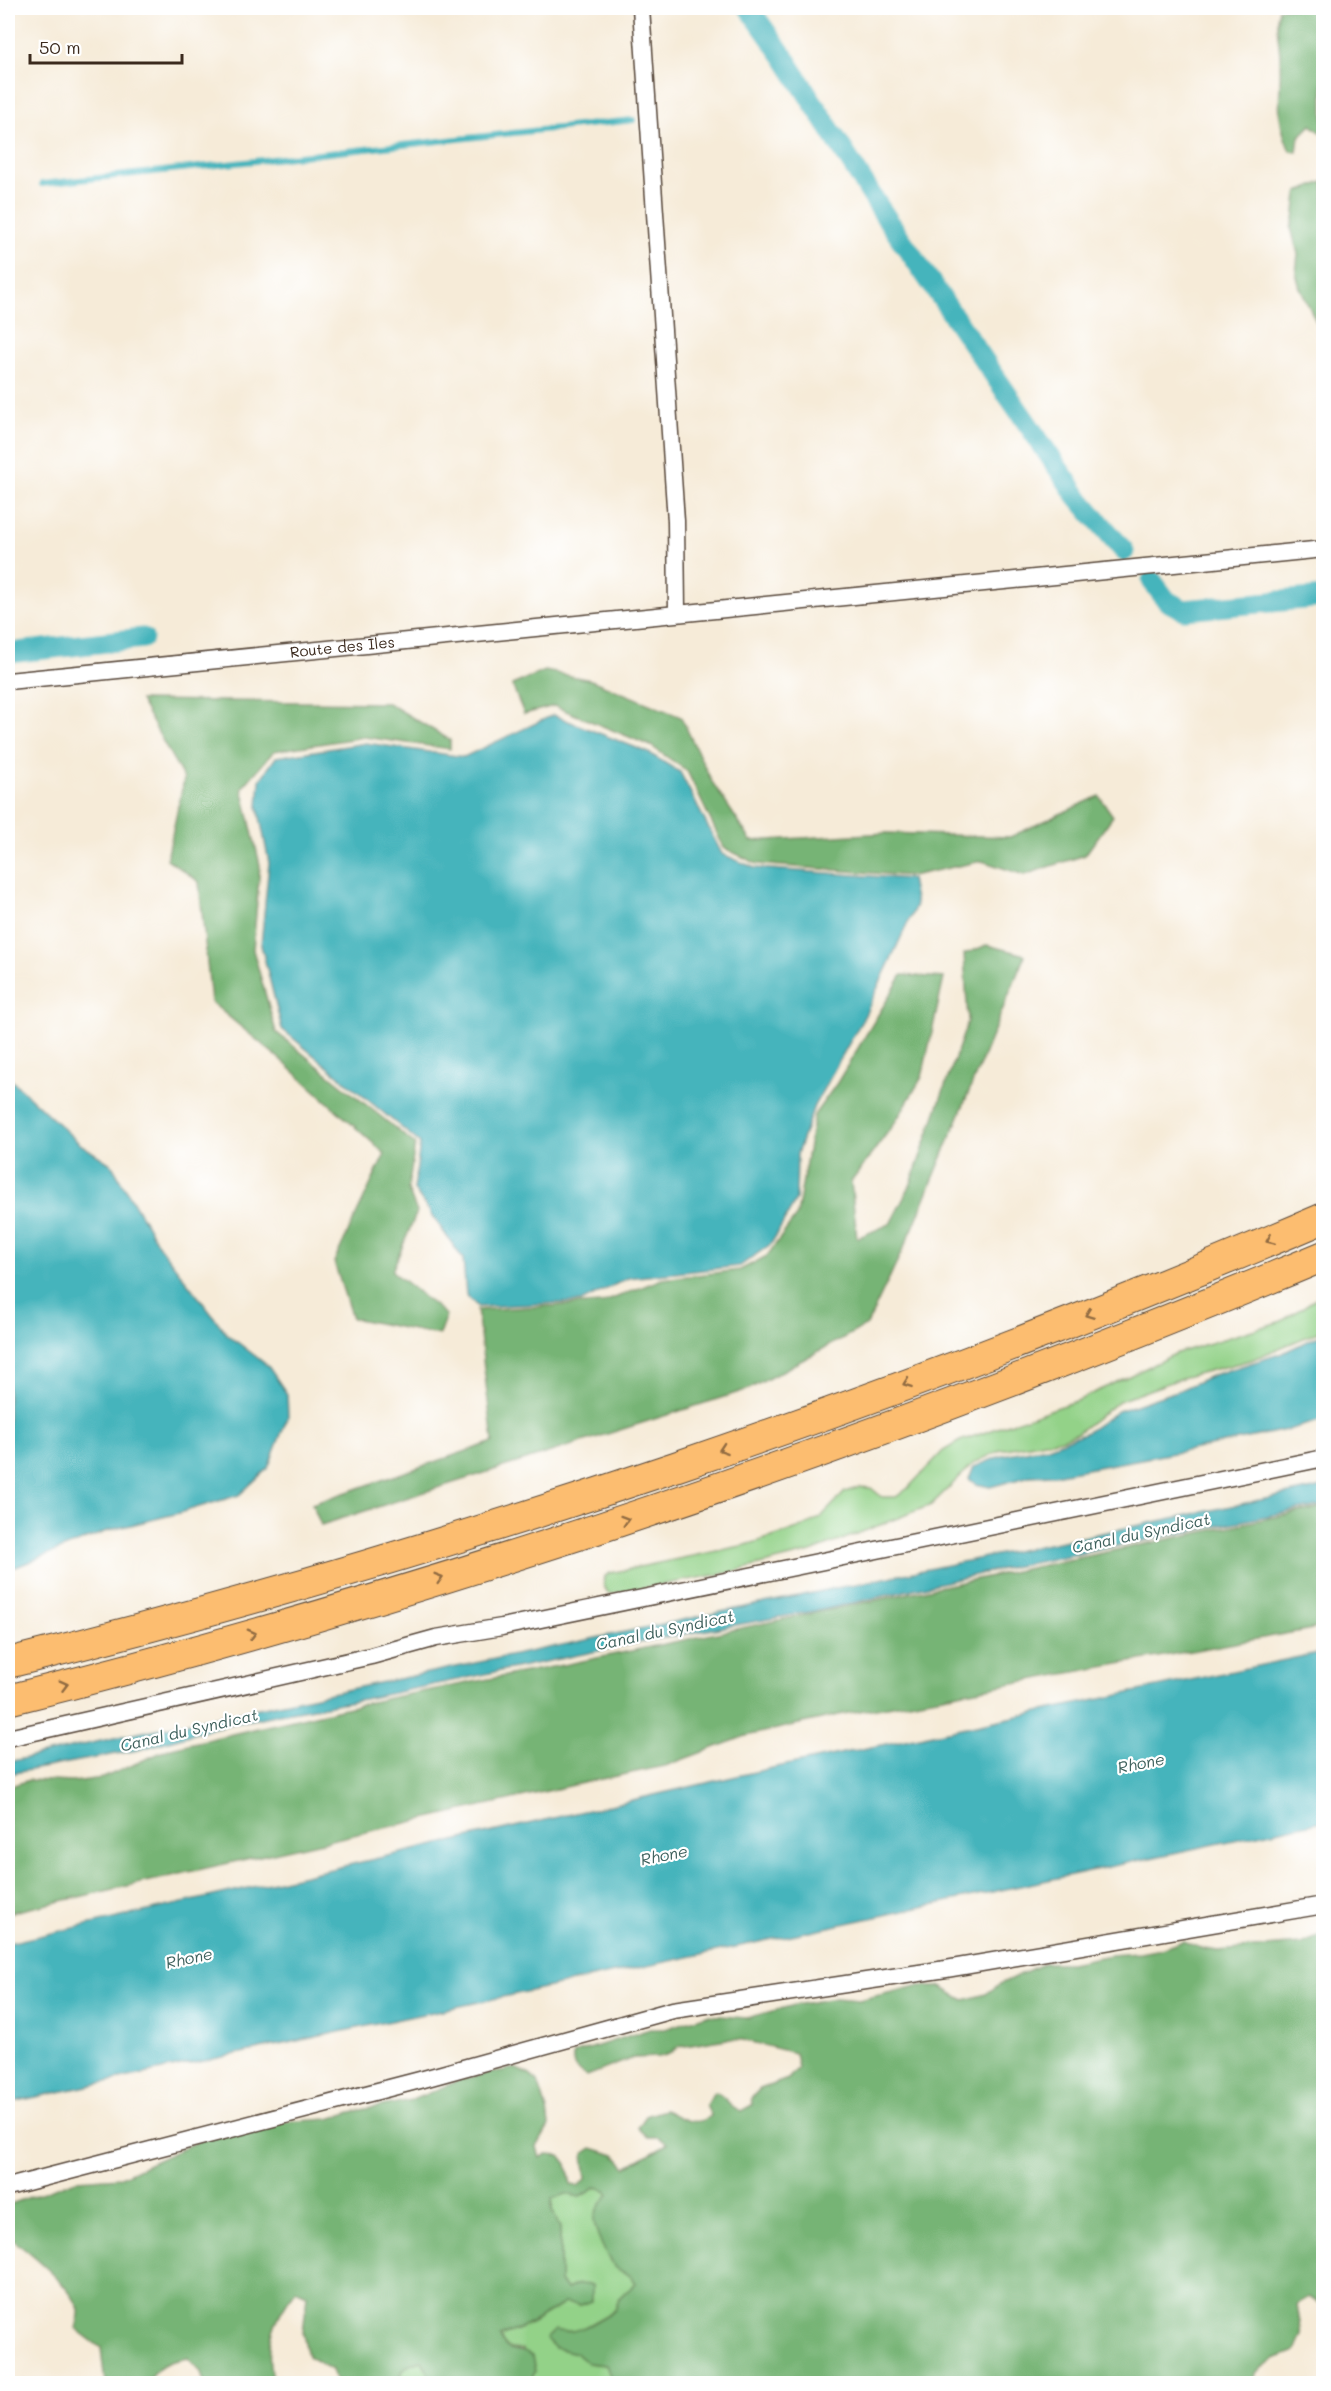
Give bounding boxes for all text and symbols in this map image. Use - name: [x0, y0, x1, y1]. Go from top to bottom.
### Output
- scale bar: [30, 27, 182, 65]
- text: 50 m: [39, 35, 81, 59]
- street label: Route des Iles: [289, 631, 396, 662]
- one-way arrow: [1265, 1233, 1276, 1245]
- one-way arrow: [1084, 1307, 1095, 1319]
- one-way arrow: [902, 1376, 913, 1389]
- one-way arrow: [718, 1442, 729, 1454]
- water label: Canal du Syndicat: [1070, 1508, 1212, 1557]
- one-way arrow: [619, 1515, 630, 1527]
- one-way arrow: [433, 1573, 444, 1586]
- water label: Canal du Syndicat: [594, 1605, 736, 1654]
- one-way arrow: [246, 1629, 257, 1641]
- one-way arrow: [59, 1680, 69, 1693]
- water label: Canal du Syndicat: [118, 1703, 260, 1756]
- water label: Rhone: [1116, 1748, 1166, 1777]
- water label: Rhone: [639, 1840, 689, 1869]
- water label: Rhone: [163, 1942, 214, 1973]

